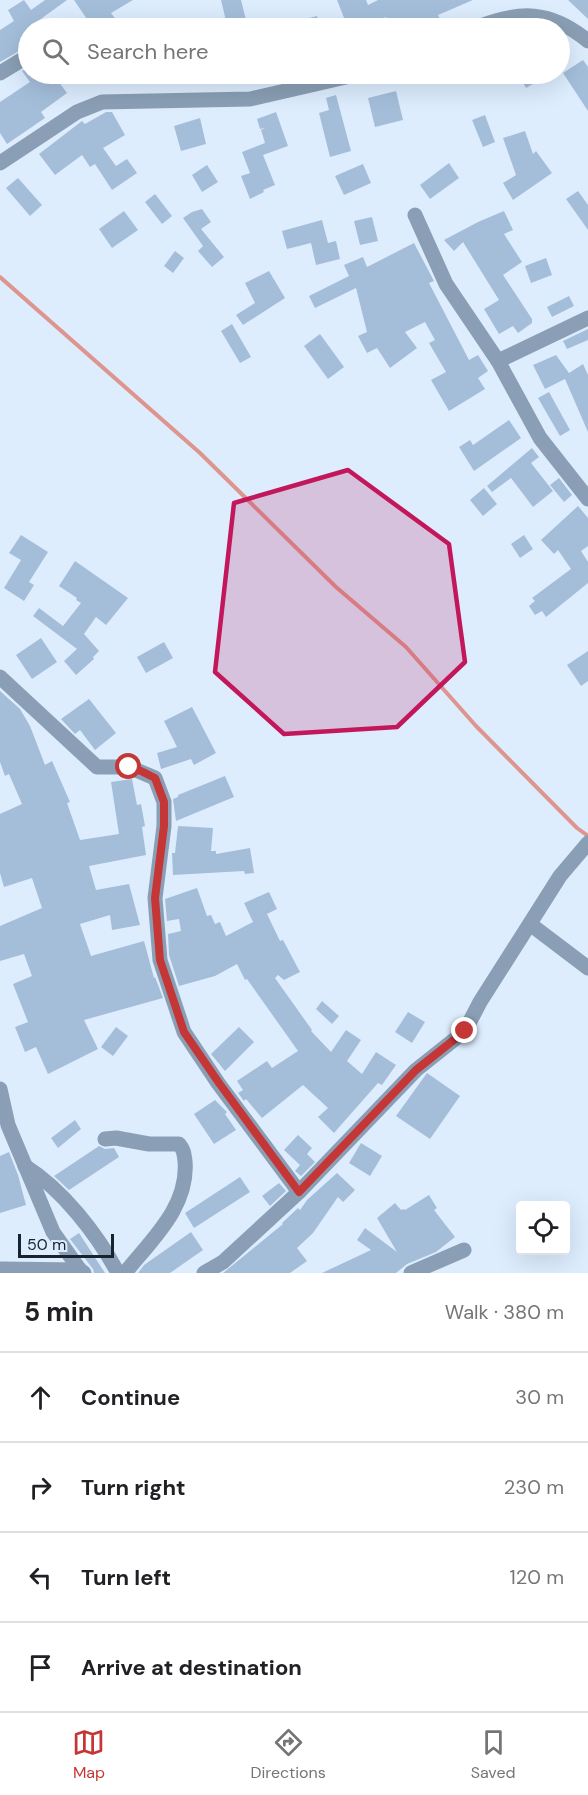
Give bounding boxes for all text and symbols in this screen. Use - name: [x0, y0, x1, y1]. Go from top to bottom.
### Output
- search box: [18, 18, 570, 84]
- icon: search: [39, 35, 72, 68]
- text: Search here: [87, 37, 208, 66]
- route start: [115, 753, 141, 779]
- route end: [451, 1017, 477, 1043]
- map controls: [516, 1201, 570, 1255]
- button: locate: [516, 1201, 570, 1255]
- scale bar: [18, 1231, 114, 1258]
- text: 50 m: [27, 1234, 66, 1255]
- text: 5 min: [24, 1295, 94, 1329]
- text: Walk · 380 m: [445, 1299, 564, 1325]
- icon: ahead: [24, 1381, 57, 1414]
- text: Continue: [81, 1383, 180, 1412]
- text: 30 m: [515, 1384, 564, 1410]
- icon: right: [24, 1471, 57, 1504]
- text: Turn right: [81, 1473, 186, 1502]
- text: 230 m: [504, 1474, 564, 1500]
- icon: left: [24, 1561, 57, 1594]
- text: Turn left: [81, 1563, 171, 1592]
- text: 120 m: [510, 1564, 564, 1590]
- icon: arrive: [24, 1651, 57, 1684]
- text: Arrive at destination: [81, 1653, 302, 1682]
- tab: Map: [72, 1726, 105, 1783]
- tab: Directions: [250, 1726, 326, 1783]
- tab: Saved: [471, 1726, 516, 1783]

